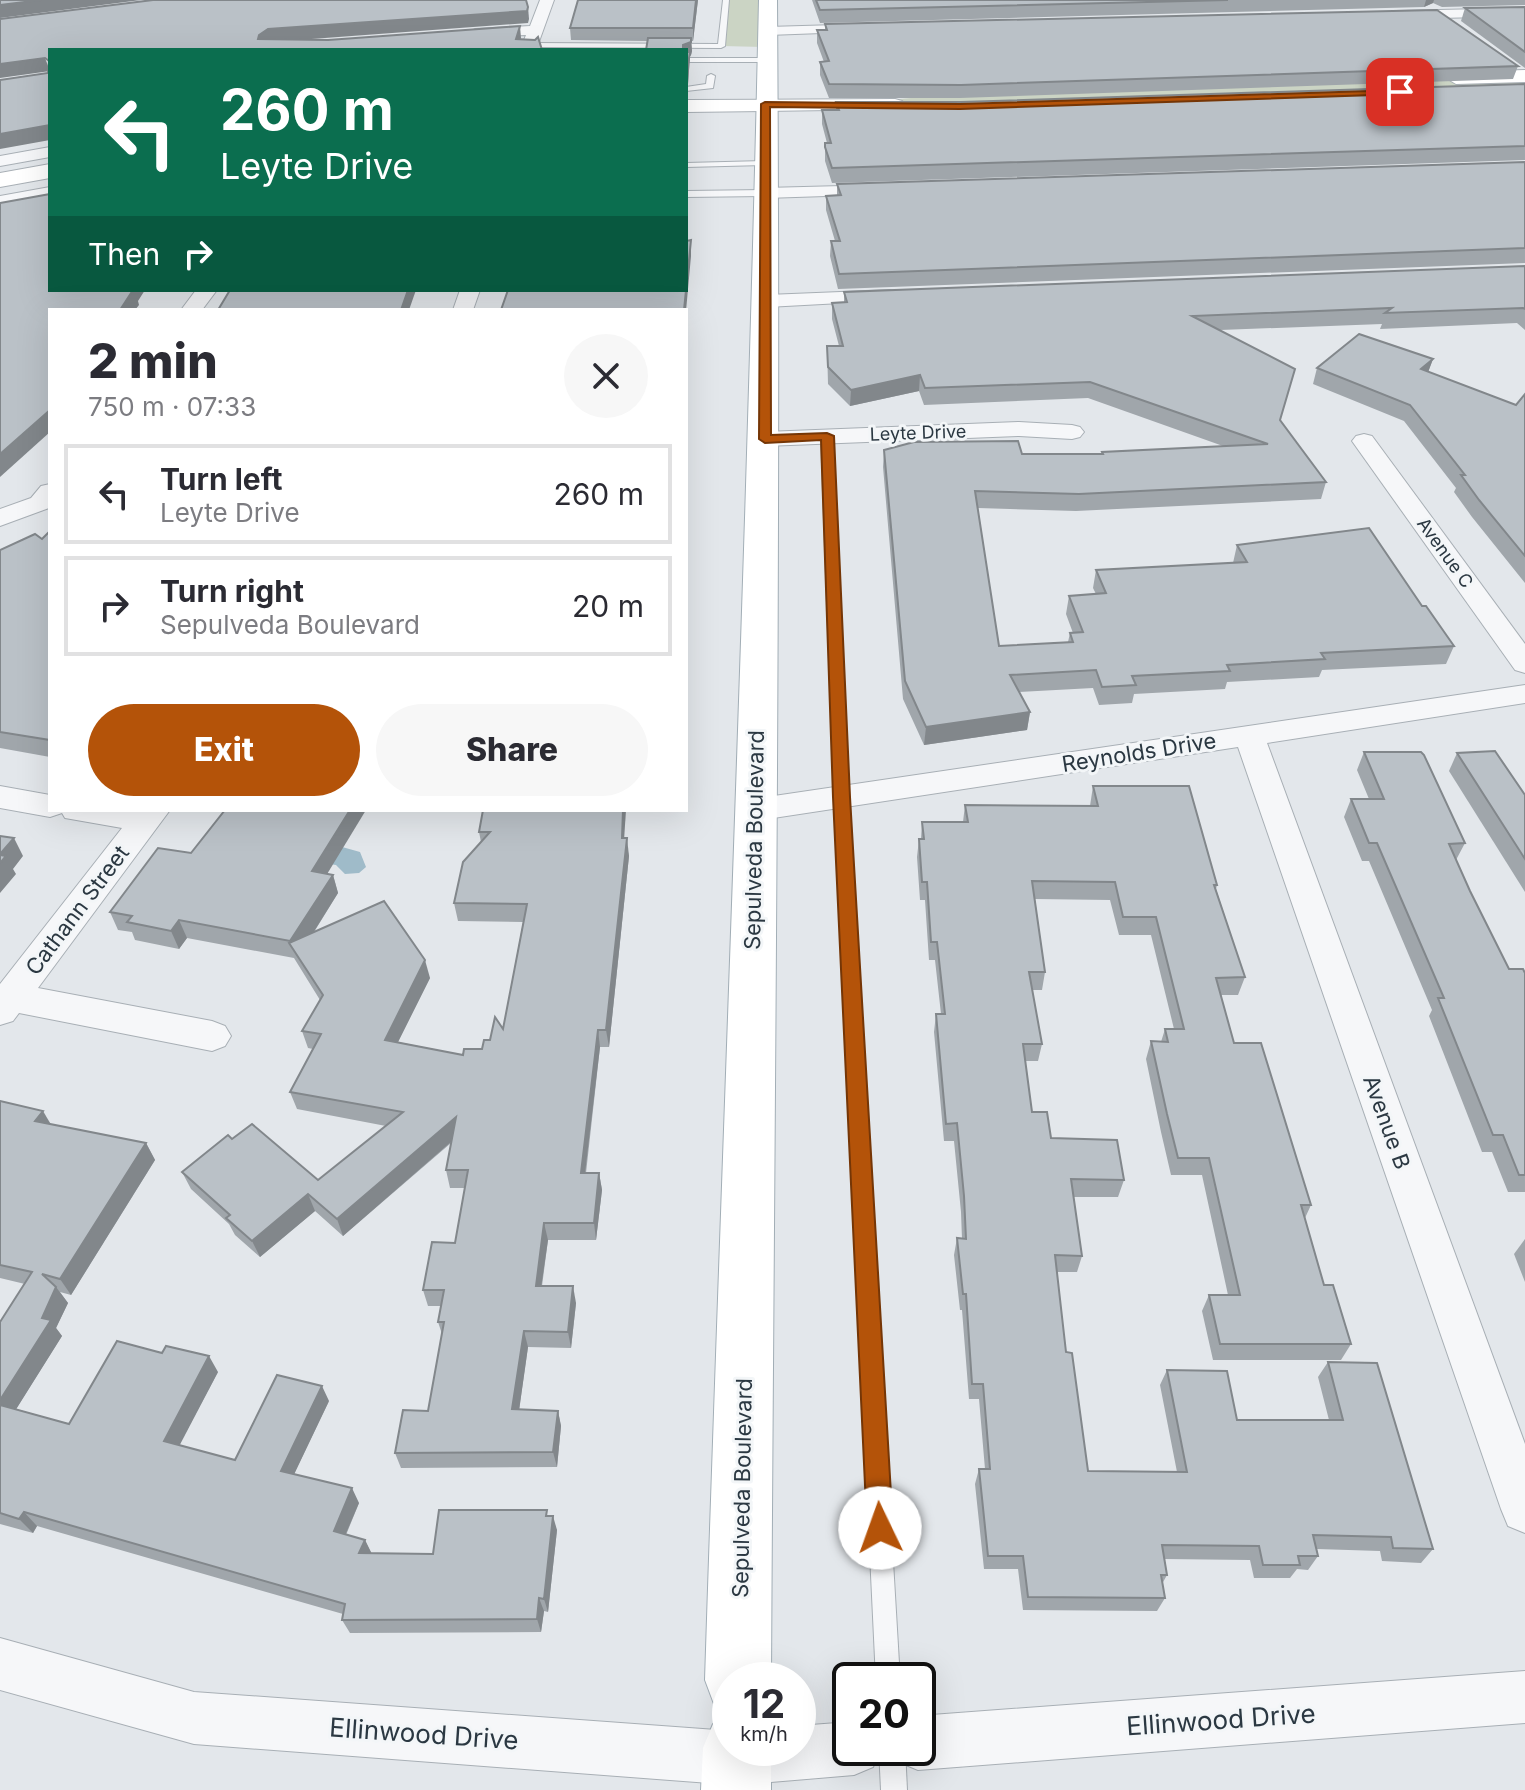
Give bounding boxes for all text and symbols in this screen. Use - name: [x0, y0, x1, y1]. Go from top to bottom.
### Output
- pin: [1366, 58, 1434, 126]
- icon: arrive: [1378, 70, 1422, 114]
- text: 260 m: [220, 76, 394, 144]
- icon: left: [88, 80, 192, 184]
- text: Leyte Drive: [220, 144, 413, 188]
- icon: right: [176, 232, 220, 276]
- text: Then: [88, 236, 160, 272]
- text: 2 min: [88, 331, 218, 390]
- button: close: [564, 334, 648, 418]
- text: 750 m · 07:33: [88, 391, 256, 422]
- street label: Leyte Drive: [869, 420, 967, 445]
- text: Turn left: [160, 461, 282, 497]
- icon: left: [92, 472, 136, 516]
- text: 260 m: [553, 476, 644, 512]
- text: Leyte Drive: [160, 497, 300, 528]
- street label: Avenue C: [1413, 514, 1478, 592]
- text: Turn right: [160, 573, 304, 609]
- icon: right: [92, 584, 136, 628]
- text: 20 m: [572, 588, 644, 624]
- text: Sepulveda Boulevard: [160, 609, 420, 640]
- button: Exit: [88, 704, 360, 796]
- button: Share: [376, 704, 648, 796]
- street label: Reynolds Drive: [1060, 727, 1218, 777]
- street label: Sepulveda Boulevard: [739, 730, 769, 950]
- street label: Cathann Street: [20, 840, 134, 980]
- street label: Avenue B: [1358, 1072, 1416, 1172]
- street label: Sepulveda Boulevard: [727, 1378, 757, 1598]
- position arrow: [838, 1486, 922, 1570]
- speed limit sign: 20: [832, 1662, 936, 1766]
- text: 12: [743, 1679, 785, 1728]
- street label: Ellinwood Drive: [1125, 1697, 1317, 1742]
- street label: Ellinwood Drive: [328, 1711, 520, 1756]
- text: km/h: [740, 1722, 788, 1746]

